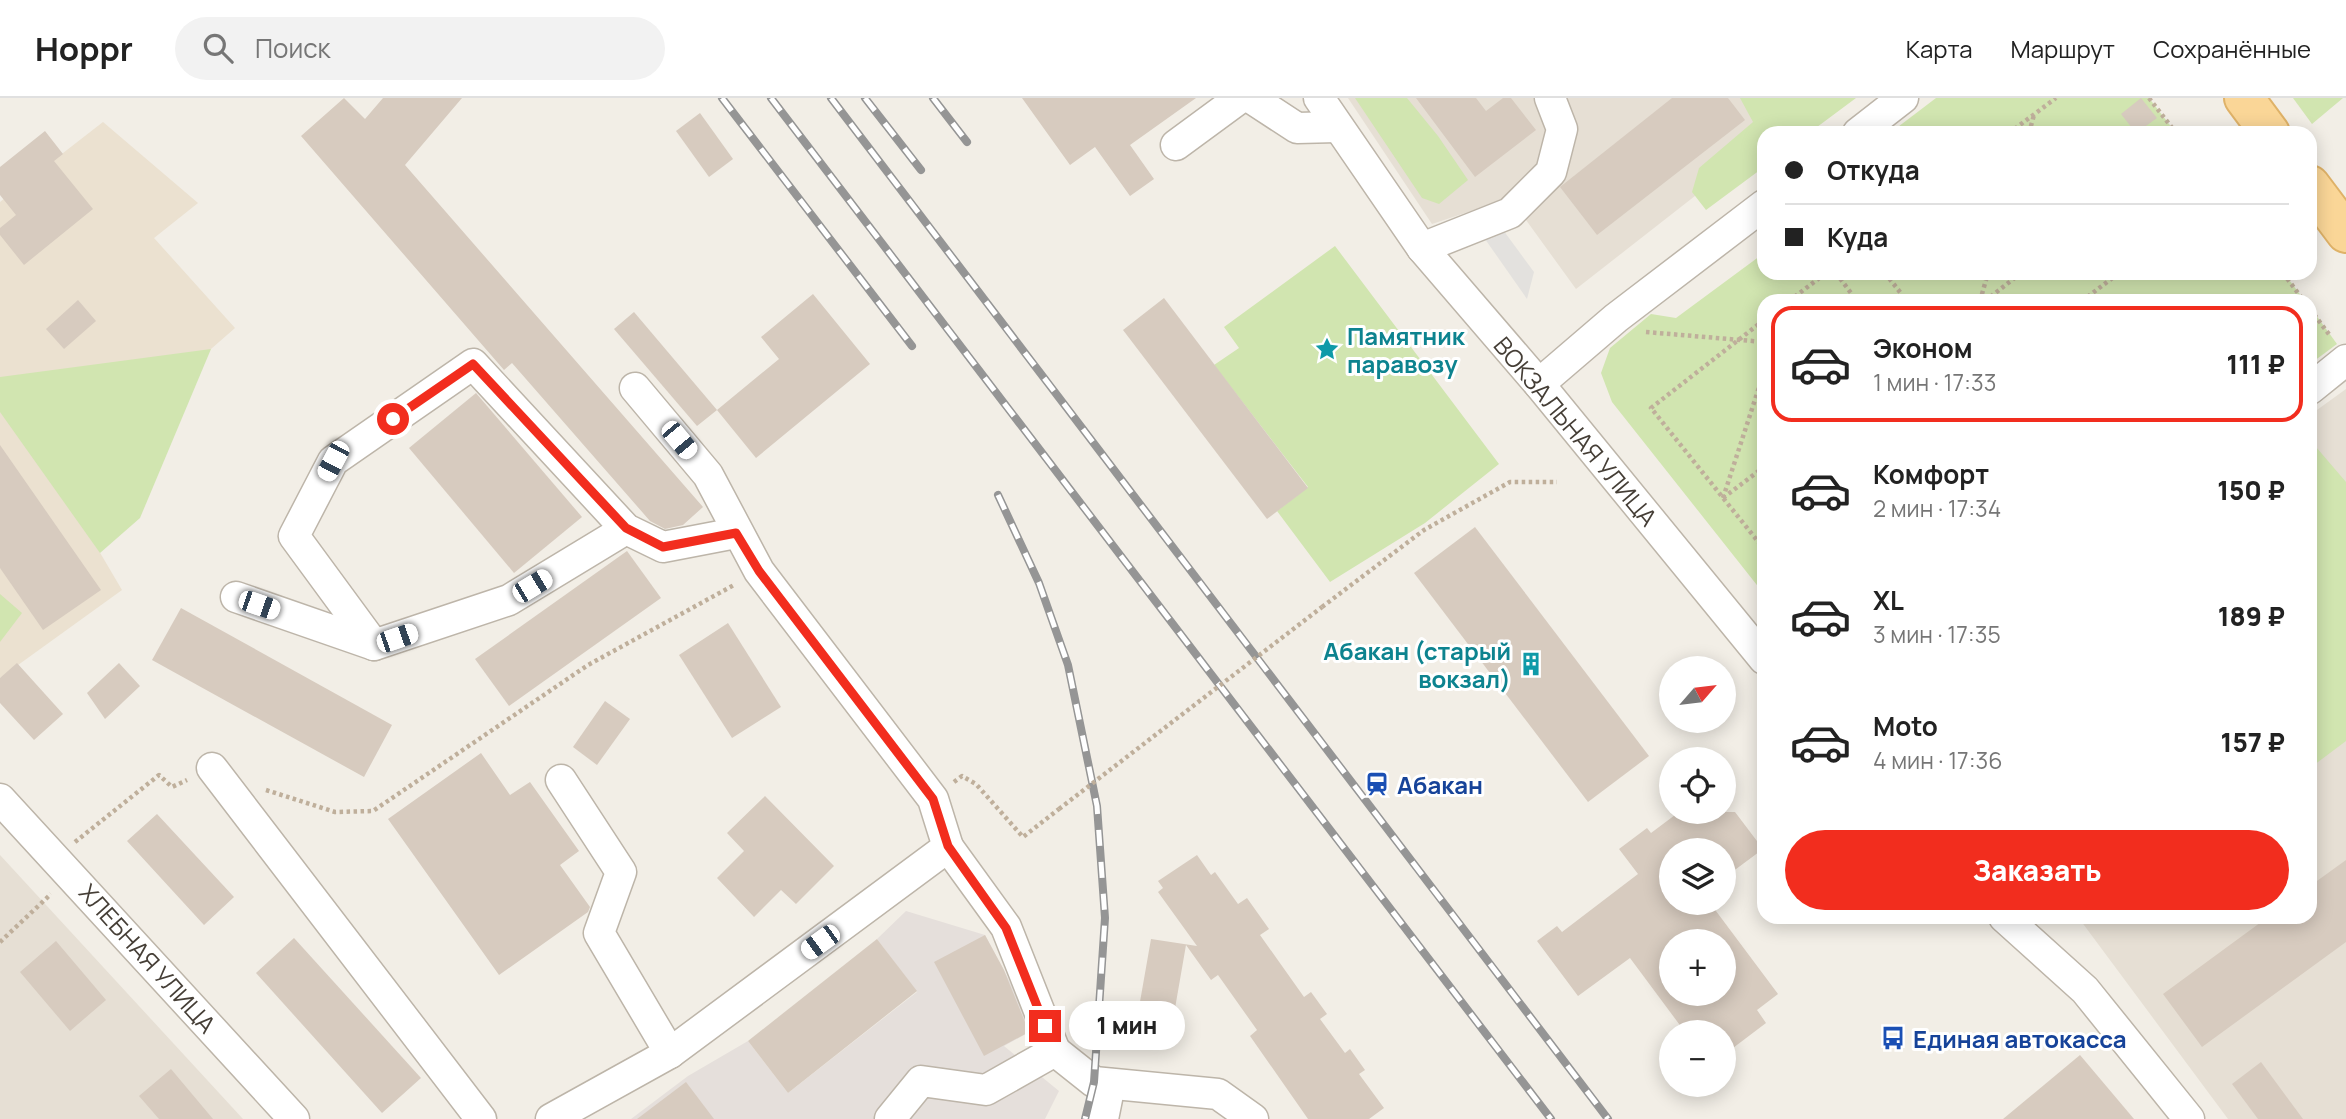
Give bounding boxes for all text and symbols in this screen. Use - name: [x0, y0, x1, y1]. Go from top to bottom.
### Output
- search box: [175, 17, 665, 80]
- text: Hoppr: [35, 26, 133, 71]
- icon: search: [199, 29, 237, 67]
- text: Поиск: [255, 30, 330, 66]
- text: Карта: [1906, 32, 1973, 65]
- text: Маршрут: [2011, 32, 2115, 65]
- text: Сохранённые: [2153, 32, 2311, 65]
- text: Откуда: [1827, 152, 1920, 188]
- text: Куда: [1827, 219, 1888, 255]
- place label: Памятник паравозу: [1347, 319, 1466, 380]
- street label: ВОКЗАЛЬНАЯ УЛИЦА: [1487, 329, 1665, 533]
- text: Эконом: [1873, 330, 1973, 366]
- icon: car: [1789, 333, 1852, 396]
- place icon: Памятник паравозу: [1313, 335, 1341, 363]
- text: 111 ₽: [2226, 346, 2285, 382]
- text: 1 мин · 17:33: [1873, 366, 1996, 398]
- route start: [377, 403, 409, 435]
- car: [658, 417, 701, 463]
- car: [314, 438, 353, 484]
- text: Комфорт: [1873, 456, 1989, 492]
- icon: car: [1789, 459, 1852, 522]
- text: 150 ₽: [2217, 472, 2285, 508]
- text: 2 мин · 17:34: [1873, 492, 2001, 524]
- car: [509, 566, 556, 606]
- text: XL: [1873, 582, 1904, 618]
- icon: car: [1789, 585, 1852, 648]
- car: [236, 588, 283, 622]
- text: 189 ₽: [2218, 598, 2285, 634]
- text: 3 мин · 17:35: [1873, 618, 2001, 650]
- car: [374, 621, 421, 655]
- place label: Абакан (старый вокзал): [1323, 634, 1511, 695]
- building icon: Абакан (старый вокзал): [1517, 650, 1545, 678]
- north arrow: [1659, 656, 1736, 733]
- map controls: [1659, 656, 1736, 1097]
- text: Moto: [1873, 708, 1938, 744]
- icon: car: [1789, 711, 1852, 774]
- text: 157 ₽: [2221, 724, 2285, 760]
- text: 4 мин · 17:36: [1873, 744, 2003, 776]
- button: locate: [1659, 747, 1736, 824]
- place label: Абакан: [1397, 768, 1483, 801]
- station icon: Абакан: [1363, 770, 1391, 798]
- button: Заказать: [1785, 830, 2289, 910]
- button: layers: [1659, 838, 1736, 915]
- street label: ХЛЕБНАЯ УЛИЦА: [72, 876, 224, 1040]
- car: [797, 921, 844, 963]
- button: +: [1659, 929, 1736, 1006]
- callout: 1 мин: [1070, 1002, 1185, 1051]
- text: 1 мин: [1097, 1009, 1157, 1041]
- route end: [1029, 1010, 1061, 1042]
- button: −: [1659, 1020, 1736, 1097]
- place label: Единая автокасса: [1913, 1022, 2127, 1055]
- bus stop icon: Единая автокасса: [1879, 1024, 1907, 1052]

